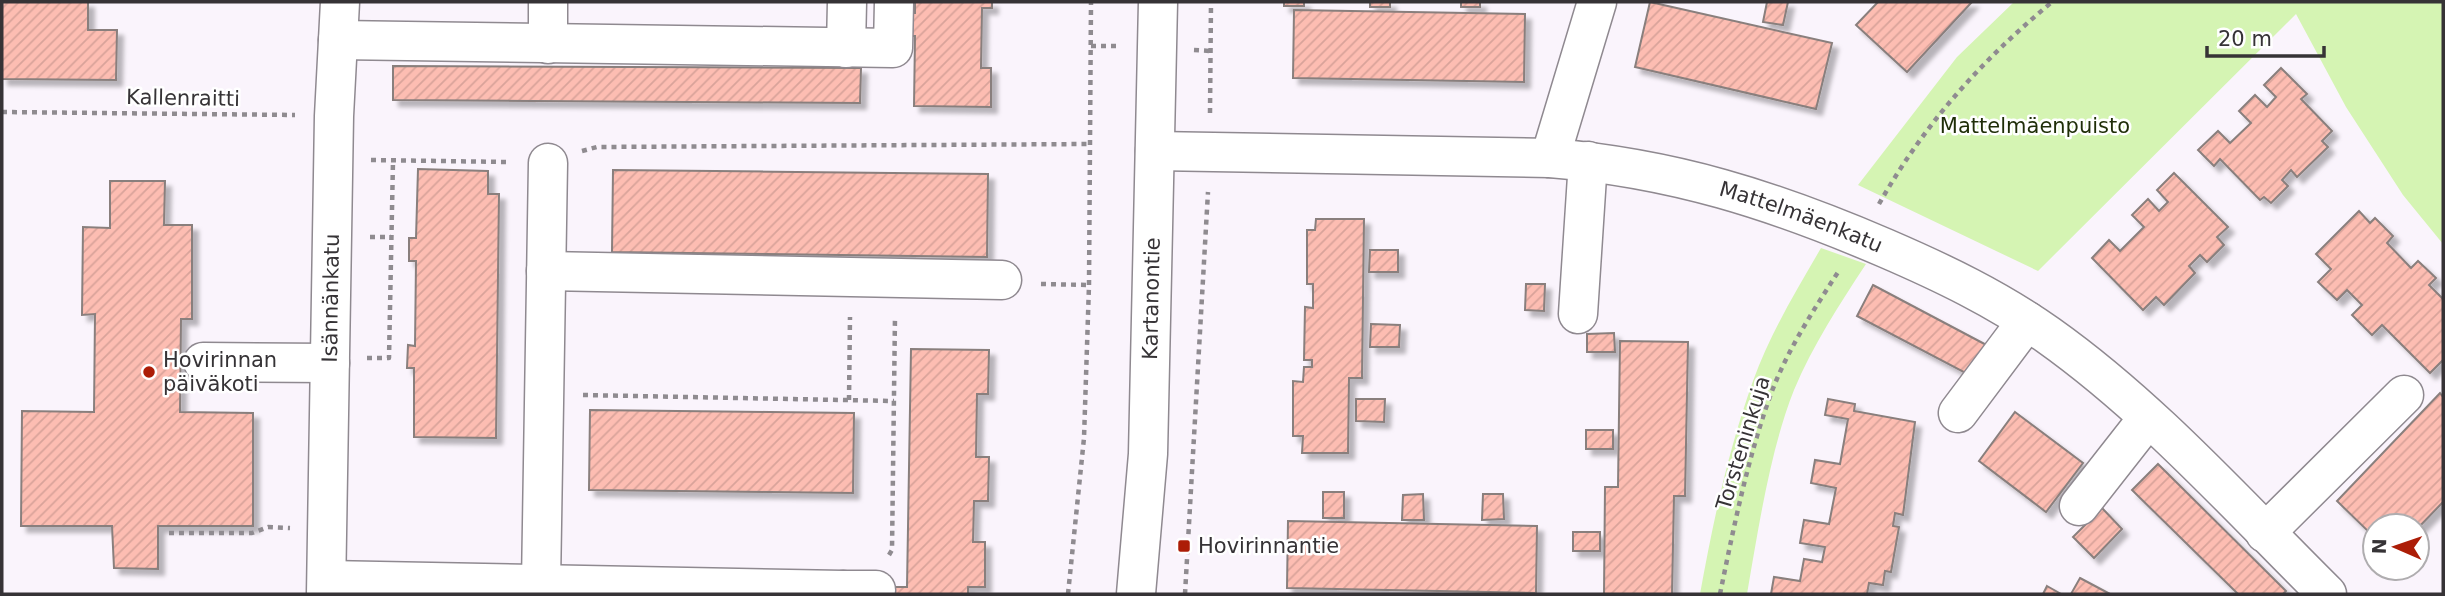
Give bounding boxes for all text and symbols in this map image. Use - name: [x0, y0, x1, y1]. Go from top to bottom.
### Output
- scale bar: [2207, 14, 2324, 58]
- text: 20 m: [2218, 27, 2272, 51]
- street label: Kallenraitti: [126, 85, 240, 111]
- park label: Mattelmäenpuisto: [1940, 114, 2130, 138]
- street label: Mattelmäenkatu: [1717, 177, 1886, 258]
- street label: Isännänkatu: [318, 233, 344, 363]
- street label: Kartanontie: [1138, 237, 1165, 360]
- place label: Hovirinnan päiväkoti: [163, 348, 277, 396]
- marker: Hovirinnan päiväkoti: [141, 364, 157, 380]
- street label: Torsteninkuja: [1711, 373, 1775, 514]
- north arrow: [2361, 512, 2431, 582]
- place label: Hovirinnantie: [1198, 534, 1339, 558]
- marker: Hovirinnantie: [1176, 538, 1192, 554]
- text: N: [2368, 538, 2390, 555]

